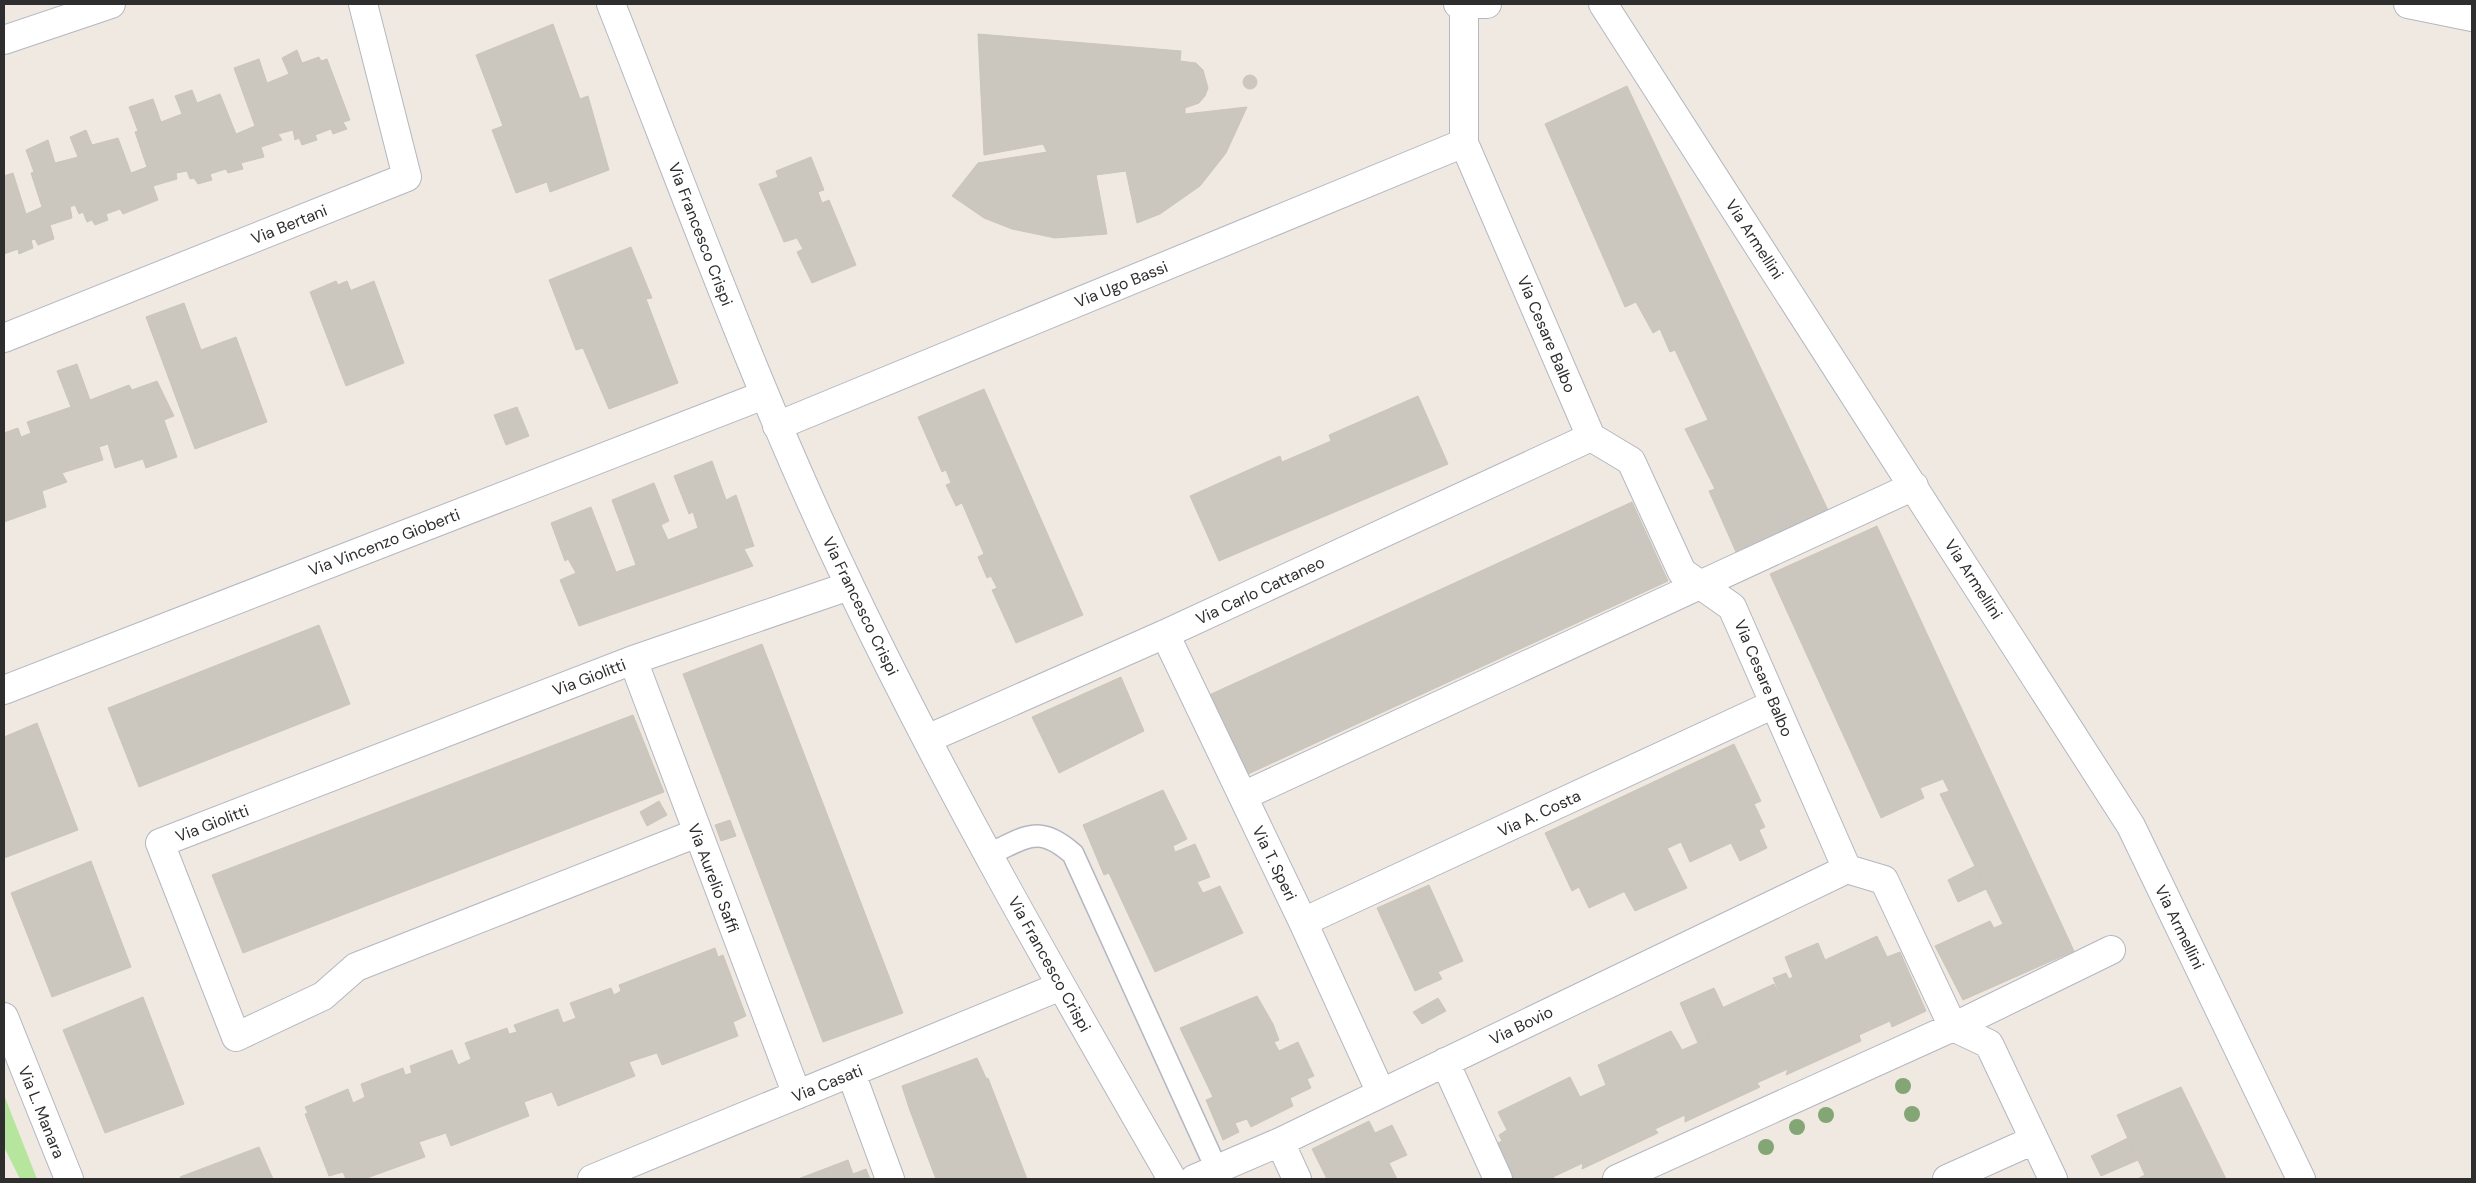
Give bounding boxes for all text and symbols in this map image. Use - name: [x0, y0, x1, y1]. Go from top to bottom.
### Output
- street label: Via Francesco Crispi: [663, 159, 738, 309]
- street label: Via Armellini: [1721, 195, 1788, 283]
- street label: Via Bertani: [248, 200, 330, 249]
- street label: Via Ugo Bassi: [1072, 256, 1171, 313]
- street label: Via Cesare Balbo: [1512, 272, 1581, 396]
- street label: Via Vincenzo Gioberti: [306, 504, 463, 581]
- street label: Via Francesco Crispi: [818, 533, 903, 679]
- street label: Via Armellini: [1940, 535, 2007, 623]
- street label: Via Carlo Cattaneo: [1192, 551, 1328, 630]
- street label: Via Cesare Balbo: [1729, 616, 1798, 740]
- street label: Via Giolitti: [550, 654, 629, 701]
- street label: Via A. Costa: [1494, 785, 1584, 842]
- street label: Via Giolitti: [173, 800, 252, 847]
- street label: Via Aurelio Saffi: [683, 821, 744, 936]
- street label: Via T. Speri: [1247, 822, 1302, 904]
- street label: Via Armellini: [2150, 882, 2209, 973]
- street label: Via Francesco Crispi: [1003, 893, 1096, 1036]
- street label: Via Bovio: [1486, 1001, 1556, 1050]
- street label: Via Casati: [789, 1060, 866, 1107]
- street label: Via L. Manara: [13, 1063, 70, 1162]

